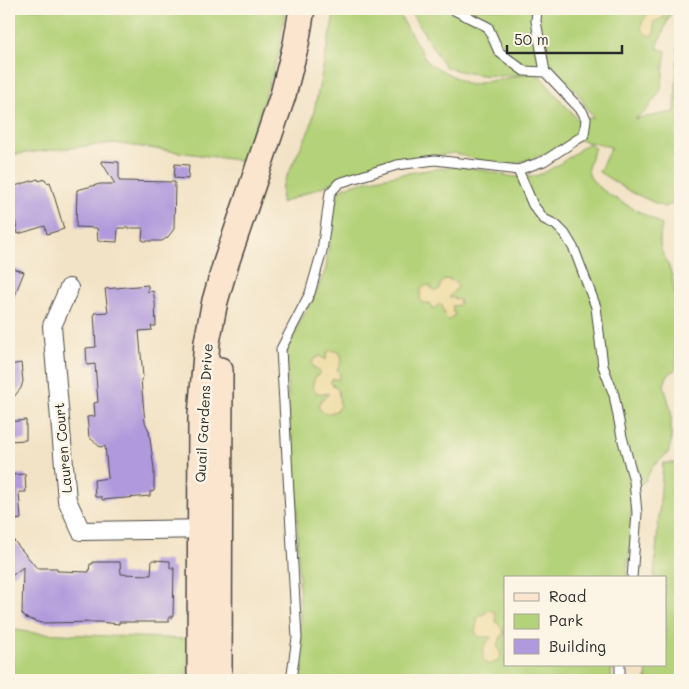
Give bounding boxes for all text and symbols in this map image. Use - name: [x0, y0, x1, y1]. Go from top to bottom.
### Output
- scale bar: [507, 22, 622, 54]
- text: 50 m: [514, 29, 549, 49]
- street label: Quail Gardens Drive: [190, 343, 217, 483]
- street label: Lauren Court: [49, 402, 76, 494]
- legend: [504, 576, 666, 666]
- text: Road: [549, 586, 586, 606]
- text: Park: [549, 610, 583, 630]
- text: Building: [549, 636, 606, 656]

